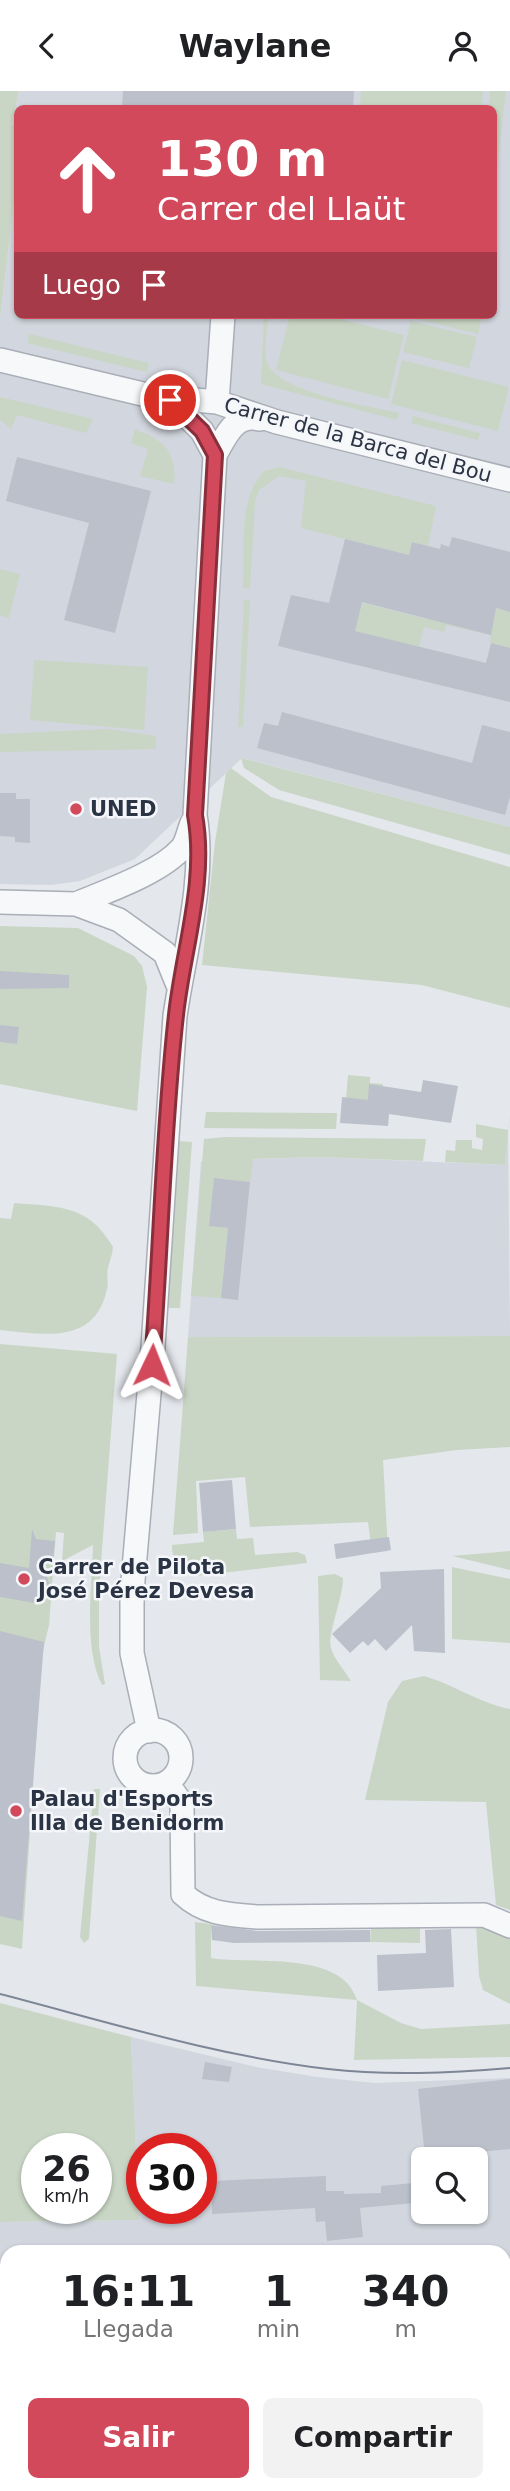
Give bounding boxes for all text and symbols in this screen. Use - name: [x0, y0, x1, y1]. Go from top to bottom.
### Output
- icon: back: [28, 27, 66, 65]
- text: Waylane: [179, 27, 331, 65]
- icon: person: [444, 27, 482, 65]
- text: 130 m: [157, 131, 327, 188]
- icon: ahead: [42, 133, 133, 224]
- text: Carrer del Llaüt: [157, 190, 405, 228]
- icon: arrive: [135, 266, 173, 304]
- text: Luego: [42, 270, 121, 300]
- pin: [140, 370, 200, 430]
- icon: arrive: [151, 381, 189, 419]
- street label: Carrer de la Barca del Bou: [221, 393, 495, 487]
- place label: UNED: [90, 797, 156, 821]
- marker: UNED: [68, 801, 84, 817]
- position arrow: [115, 1328, 189, 1402]
- place label: Carrer de Pilota José Pérez Devesa: [36, 1555, 254, 1603]
- marker: Carrer de Pilota José Pérez Devesa: [16, 1571, 32, 1587]
- place label: Palau d'Esports Illa de Benidorm: [30, 1787, 224, 1835]
- marker: Palau d'Esports Illa de Benidorm: [8, 1803, 24, 1819]
- speed limit sign: 30: [126, 2133, 217, 2224]
- map controls: [411, 2147, 488, 2224]
- button: search: [411, 2147, 488, 2224]
- text: 26: [42, 2149, 91, 2189]
- text: km/h: [44, 2185, 89, 2206]
- text: 16:11: [62, 2267, 195, 2316]
- text: 1: [264, 2267, 293, 2316]
- text: 340: [362, 2267, 449, 2316]
- text: Llegada: [83, 2316, 174, 2342]
- text: min: [257, 2316, 300, 2342]
- text: m: [394, 2316, 417, 2342]
- button: Salir: [28, 2398, 249, 2478]
- button: Compartir: [263, 2398, 483, 2478]

